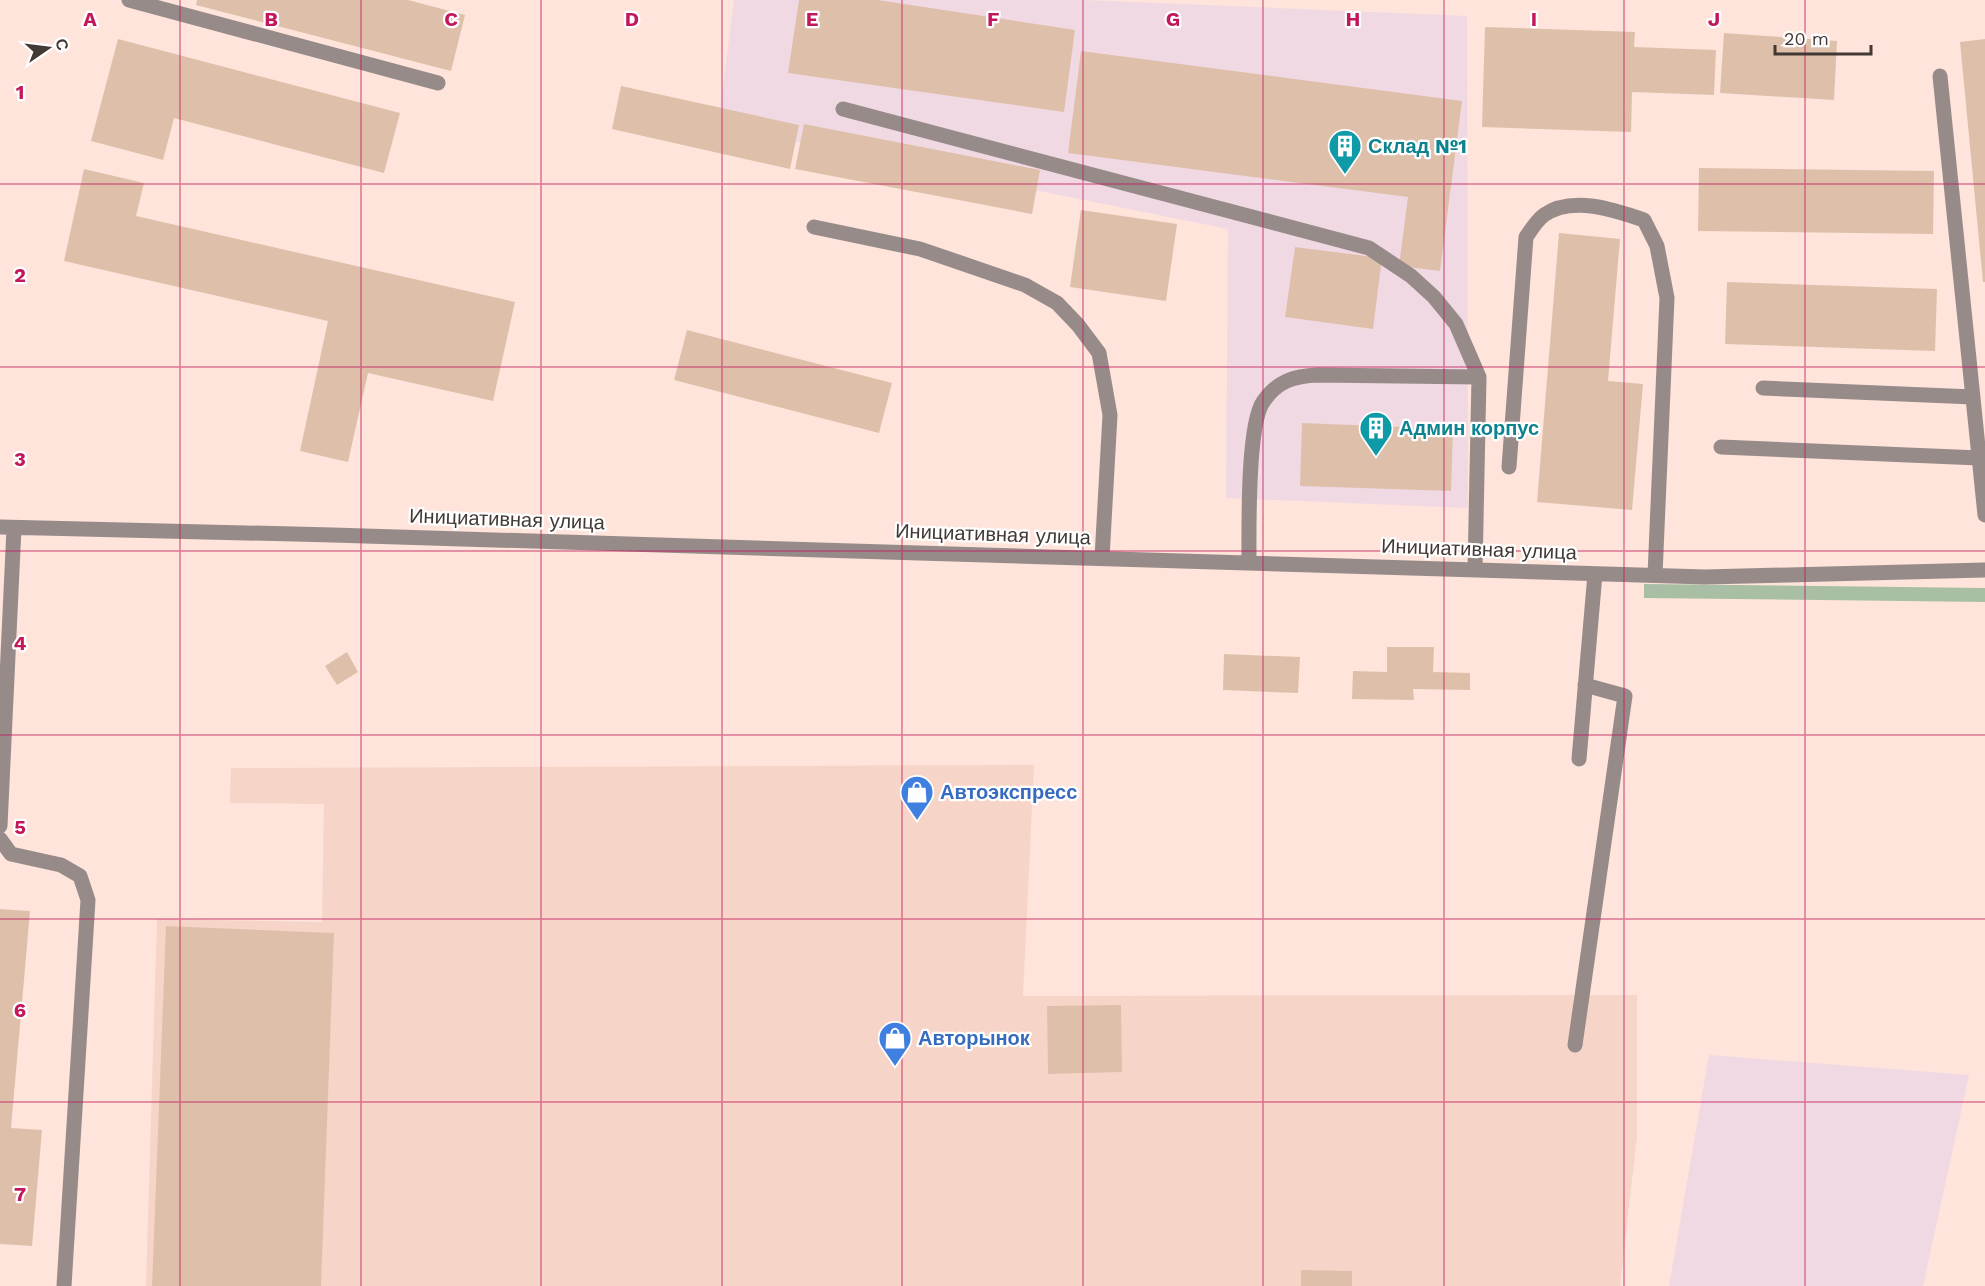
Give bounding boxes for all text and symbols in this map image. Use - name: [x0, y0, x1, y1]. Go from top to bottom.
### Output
- text: A: [83, 7, 97, 31]
- text: B: [264, 7, 278, 31]
- text: C: [444, 7, 458, 31]
- text: D: [625, 7, 639, 31]
- text: E: [806, 7, 818, 31]
- text: F: [987, 7, 999, 31]
- text: G: [1166, 7, 1180, 31]
- text: H: [1346, 7, 1360, 31]
- text: I: [1531, 7, 1537, 31]
- text: J: [1708, 7, 1720, 31]
- north arrow: [18, 18, 78, 78]
- scale bar: [1775, 18, 1871, 56]
- text: 20 m: [1784, 28, 1829, 49]
- text: С: [51, 37, 73, 53]
- text: 1: [16, 80, 24, 104]
- building icon: Склад №1: [1327, 128, 1363, 175]
- place label: Склад №1: [1368, 134, 1467, 158]
- text: 2: [14, 263, 26, 287]
- building icon: Админ корпус: [1358, 410, 1394, 457]
- place label: Админ корпус: [1399, 416, 1539, 440]
- text: 3: [14, 447, 26, 471]
- street label: Инициативная улица: [409, 504, 606, 534]
- street label: Инициативная улица: [895, 519, 1092, 549]
- street label: Инициативная улица: [1381, 534, 1578, 564]
- text: 4: [14, 631, 27, 655]
- shop icon: Автоэкспресс: [899, 774, 935, 821]
- place label: Автоэкспресс: [940, 780, 1077, 804]
- text: 5: [14, 815, 26, 839]
- text: 6: [14, 998, 26, 1022]
- shop icon: Авторынок: [877, 1020, 913, 1067]
- place label: Авторынок: [918, 1026, 1031, 1050]
- text: 7: [14, 1182, 26, 1206]

